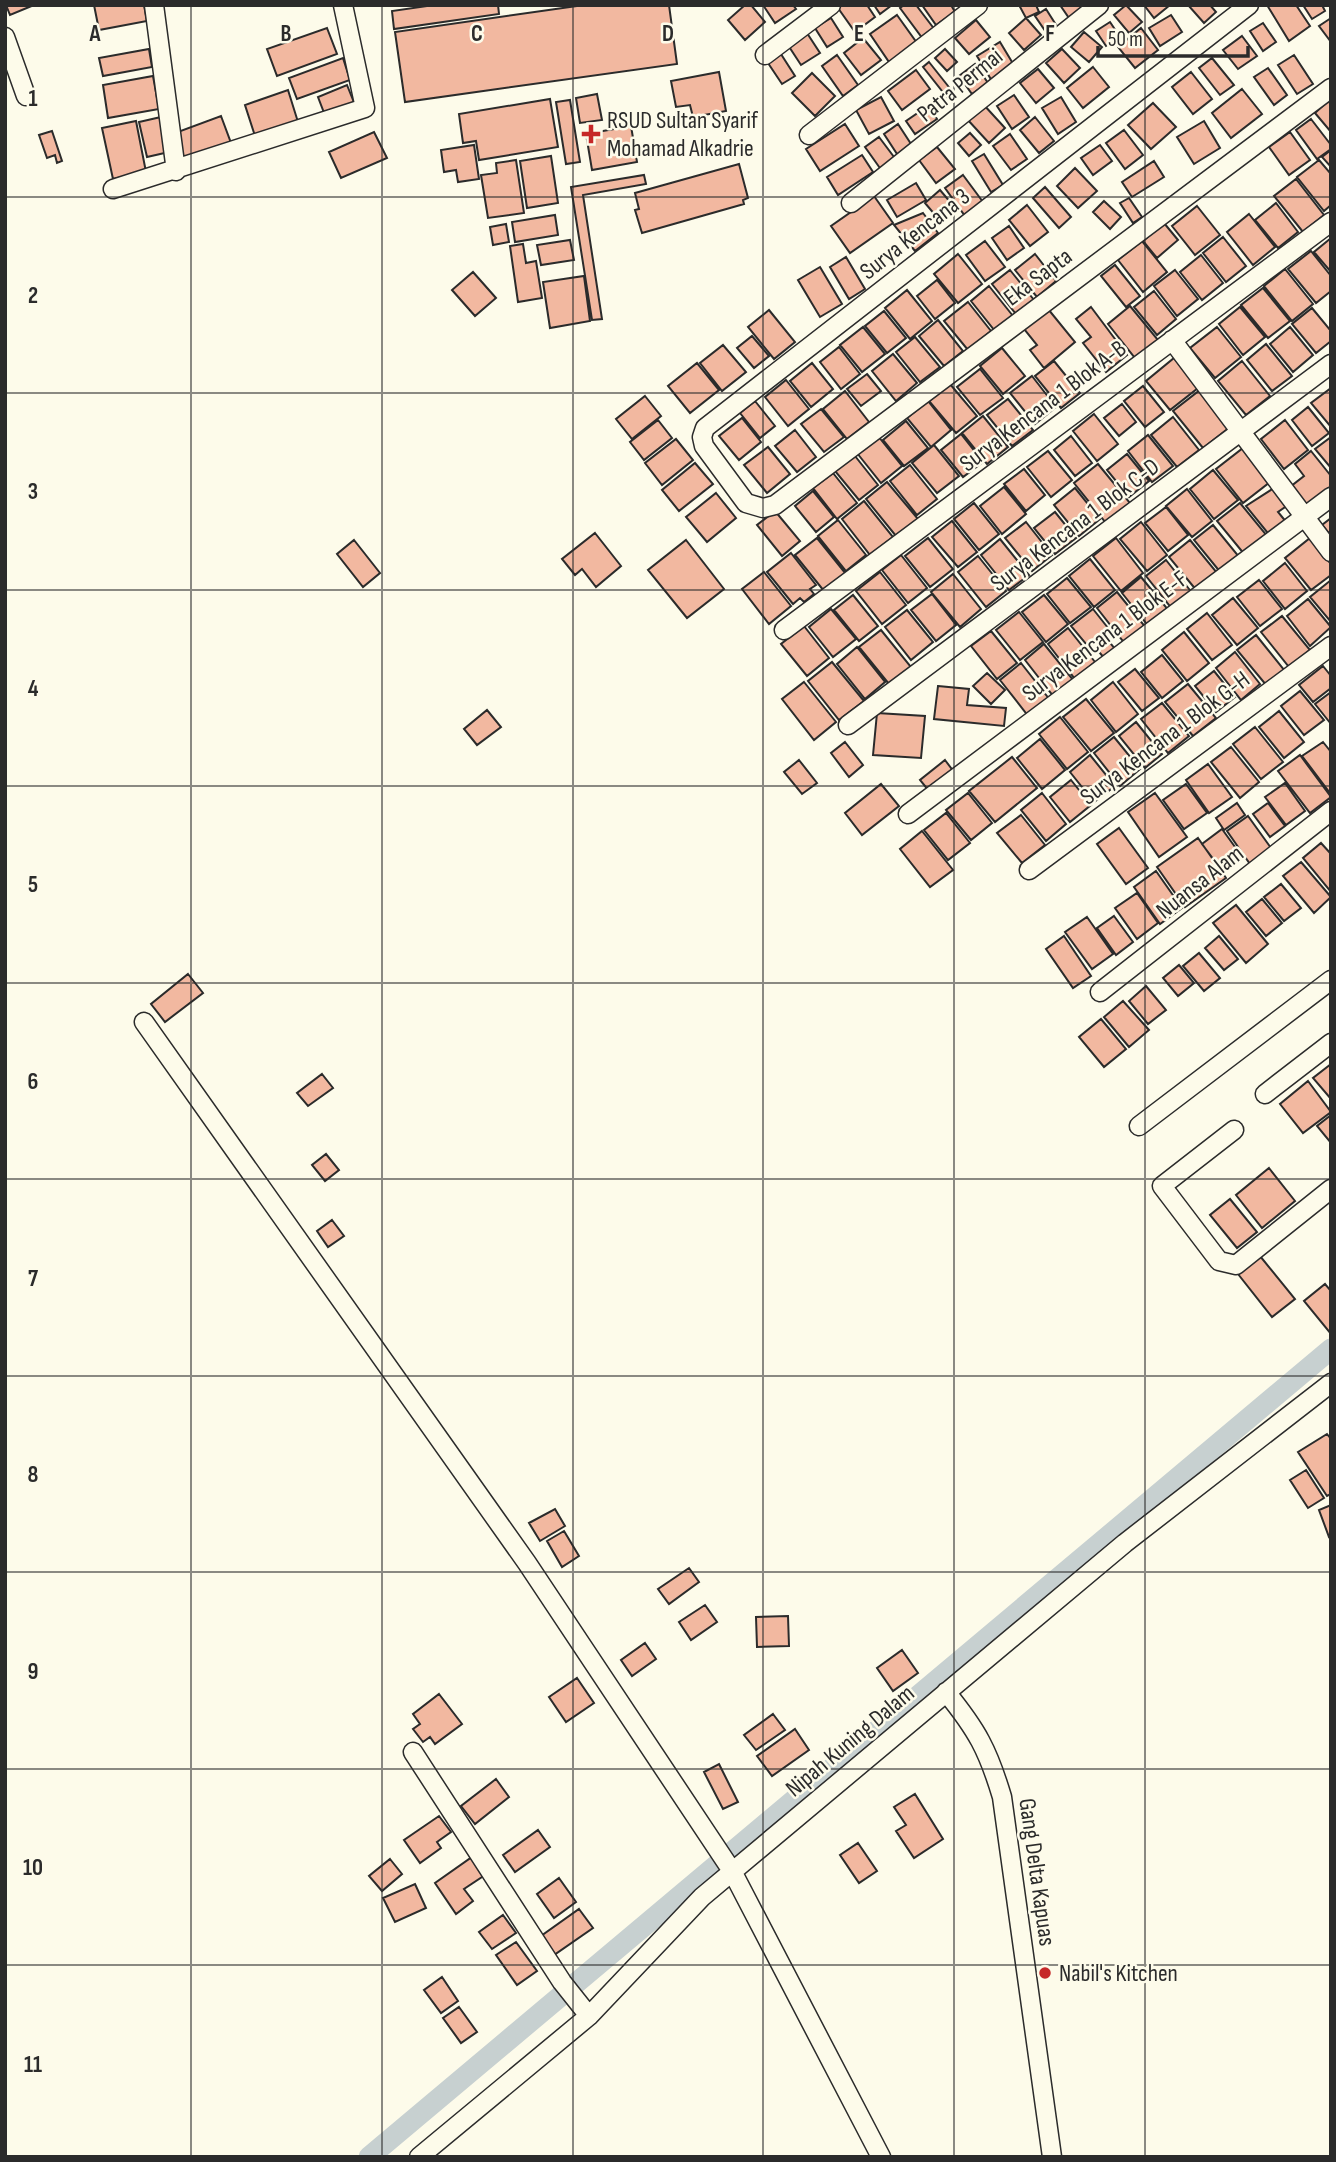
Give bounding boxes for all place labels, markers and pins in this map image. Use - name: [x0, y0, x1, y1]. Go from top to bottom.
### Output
- place label: RSUD Sultan Syarif Mohamad Alkadrie: [607, 106, 759, 163]
- marker: RSUD Sultan Syarif Mohamad Alkadrie: [581, 124, 601, 144]
- place label: Nabil's Kitchen: [1059, 1959, 1178, 1988]
- marker: Nabil's Kitchen: [1037, 1965, 1053, 1981]

